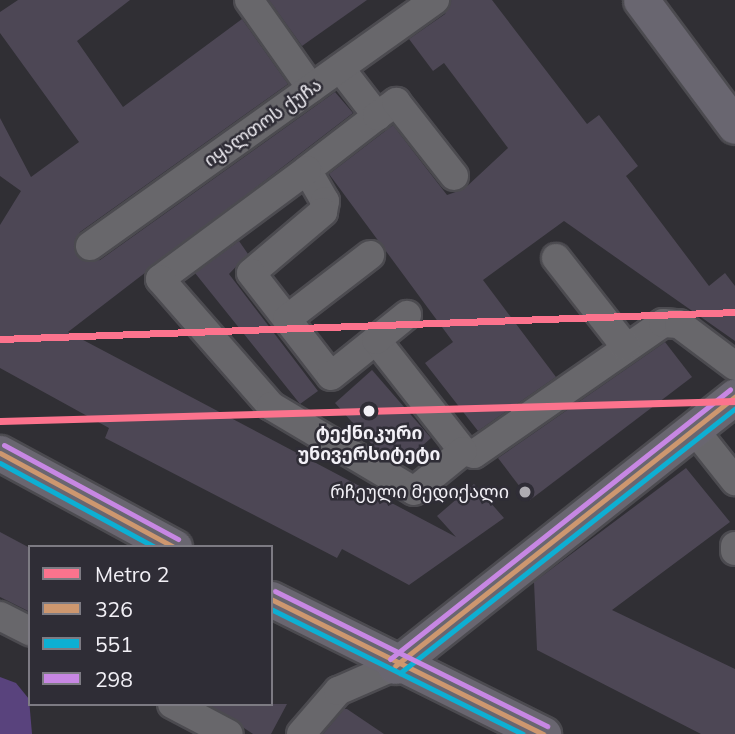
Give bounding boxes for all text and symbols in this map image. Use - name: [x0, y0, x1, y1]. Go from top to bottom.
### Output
- street label: იყალთოს ქუჩა: [200, 74, 326, 172]
- marker: ტექნიკური უნივერსიტეტი: [359, 401, 379, 421]
- place label: ტექნიკური უნივერსიტეტი: [298, 423, 440, 466]
- place label: რჩეული მედიქალი: [330, 481, 509, 503]
- marker: რჩეული მედიქალი: [515, 482, 535, 502]
- legend: [28, 545, 273, 706]
- text: Metro 2: [95, 561, 169, 587]
- text: 326: [95, 596, 133, 622]
- text: 551: [95, 631, 133, 657]
- text: 298: [95, 666, 133, 692]

